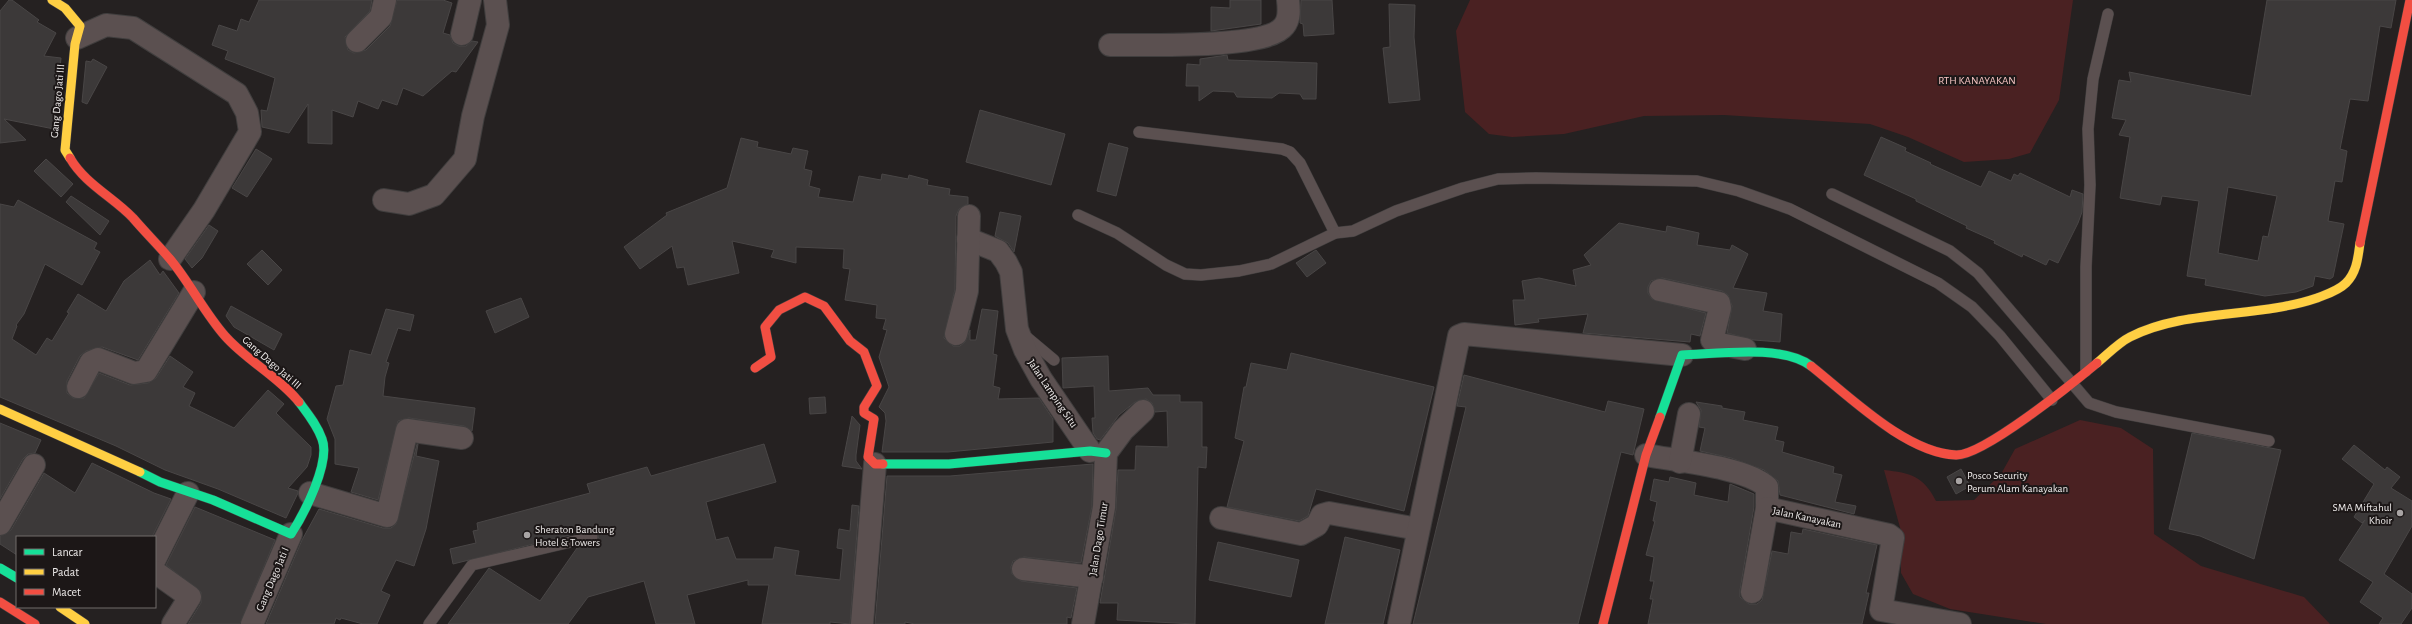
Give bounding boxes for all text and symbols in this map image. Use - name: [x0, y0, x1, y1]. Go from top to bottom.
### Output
- street label: Gang Dago Jati III: [49, 64, 66, 138]
- park label: RTH KANAYAKAN: [1938, 75, 2016, 86]
- street label: Gang Dago Jati III: [240, 334, 303, 391]
- street label: Jalan Lamping Situ: [1026, 357, 1080, 430]
- place label: Posco Security Perum Alam Kanayakan: [1967, 470, 2068, 494]
- marker: Posco Security Perum Alam Kanayakan: [1954, 476, 1964, 486]
- street label: Jalan Dago Timur: [1087, 501, 1110, 577]
- place label: SMA Miftahul Khoir: [2333, 502, 2392, 526]
- street label: Jalan Kanayakan: [1772, 505, 1842, 530]
- marker: SMA Miftahul Khoir: [2395, 508, 2405, 518]
- place label: Sheraton Bandung Hotel & Towers: [535, 524, 615, 548]
- marker: Sheraton Bandung Hotel & Towers: [522, 530, 532, 540]
- legend: [16, 536, 156, 608]
- text: Lancar: [52, 546, 83, 558]
- street label: Gang Dago Jati I: [254, 546, 291, 613]
- text: Padat: [52, 566, 79, 578]
- text: Macet: [52, 586, 81, 598]

